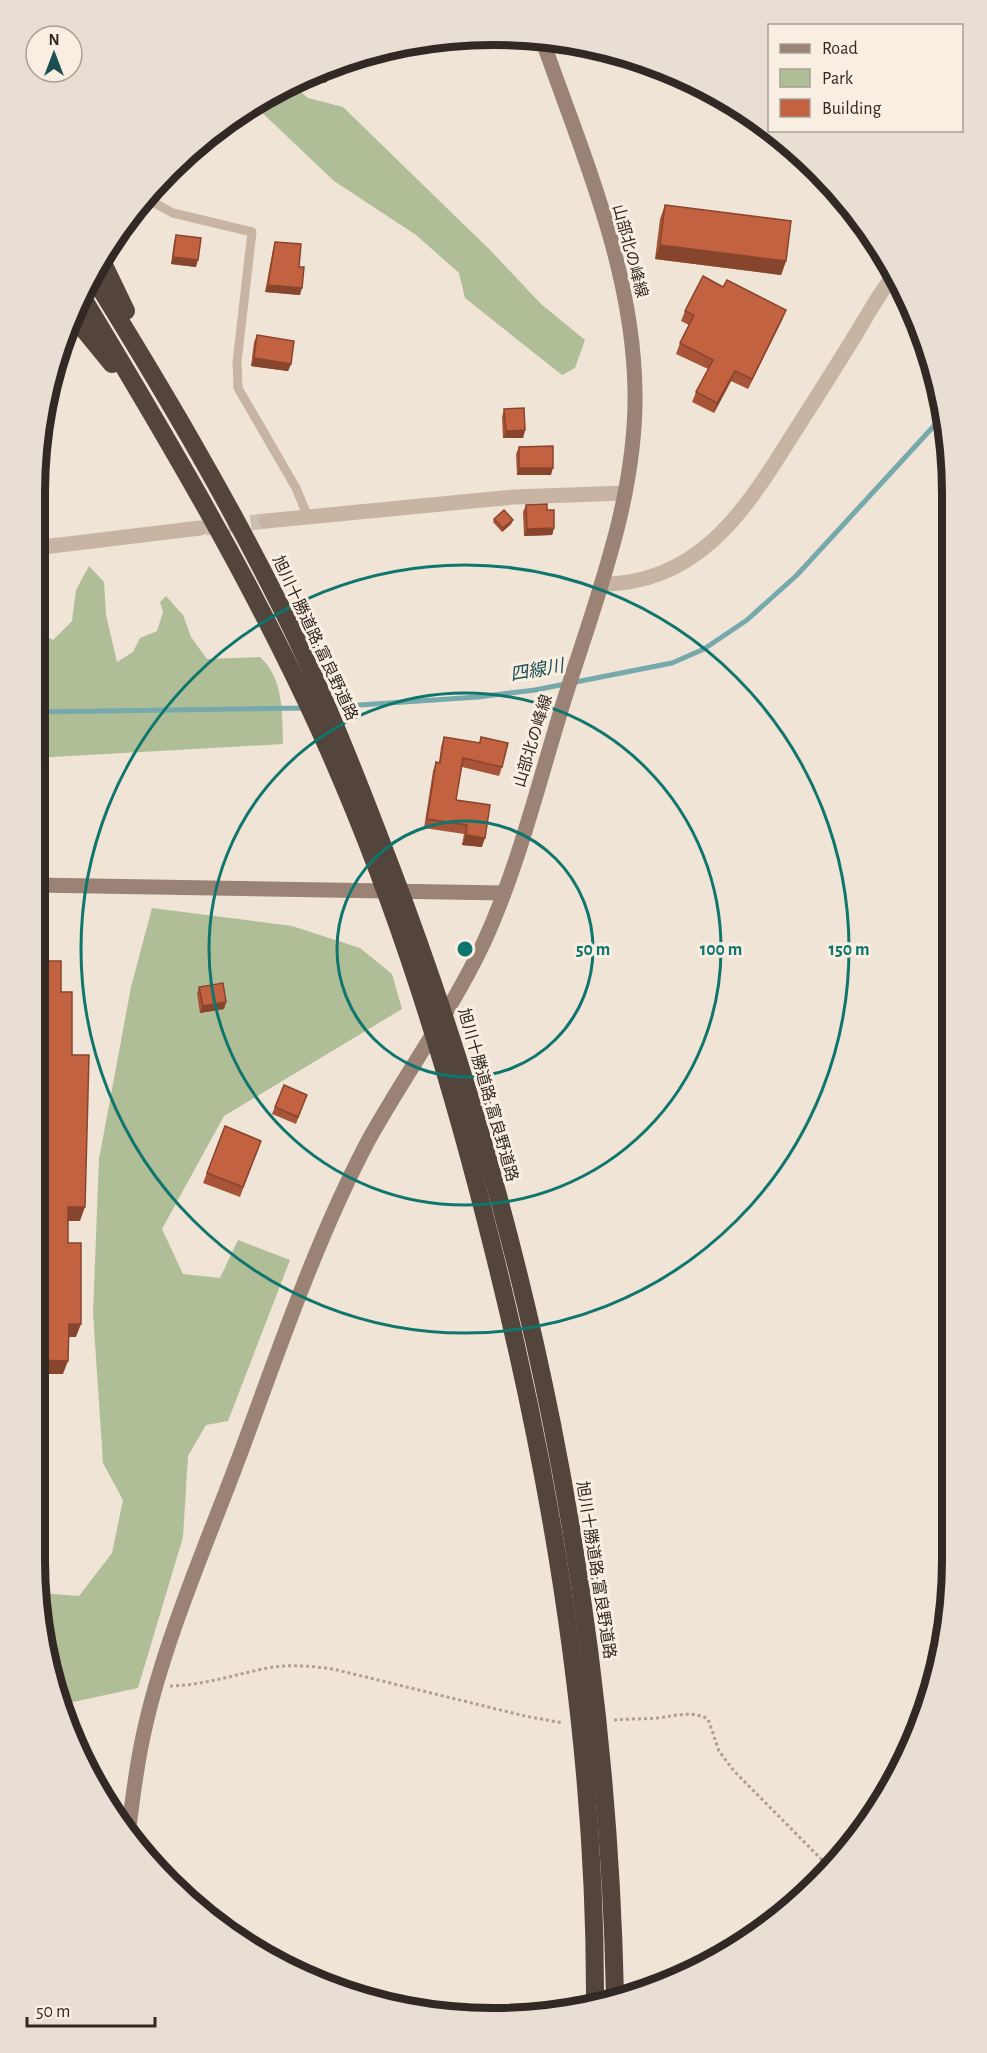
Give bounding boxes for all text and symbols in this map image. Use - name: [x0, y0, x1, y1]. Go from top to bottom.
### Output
- north arrow: [24, 24, 84, 84]
- legend: [768, 24, 963, 132]
- text: N: [48, 32, 60, 48]
- text: Road: [822, 40, 858, 58]
- text: Park: [822, 70, 854, 88]
- text: Building: [822, 100, 882, 118]
- street label: 山部北の峰線: [610, 202, 651, 299]
- street label: 旭川十勝道路;富良野道路: [270, 553, 361, 723]
- water label: 四線川: [509, 655, 567, 685]
- street label: 山部北の峰線: [510, 692, 555, 789]
- centre of rings: [455, 939, 475, 959]
- text: 50 m: [576, 941, 610, 959]
- text: 100 m: [700, 941, 742, 959]
- text: 150 m: [829, 941, 869, 959]
- street label: 旭川十勝道路;富良野道路: [456, 1006, 521, 1184]
- street label: 旭川十勝道路;富良野道路: [574, 1480, 619, 1660]
- scale bar: [27, 1990, 154, 2028]
- text: 50 m: [36, 2003, 70, 2021]

